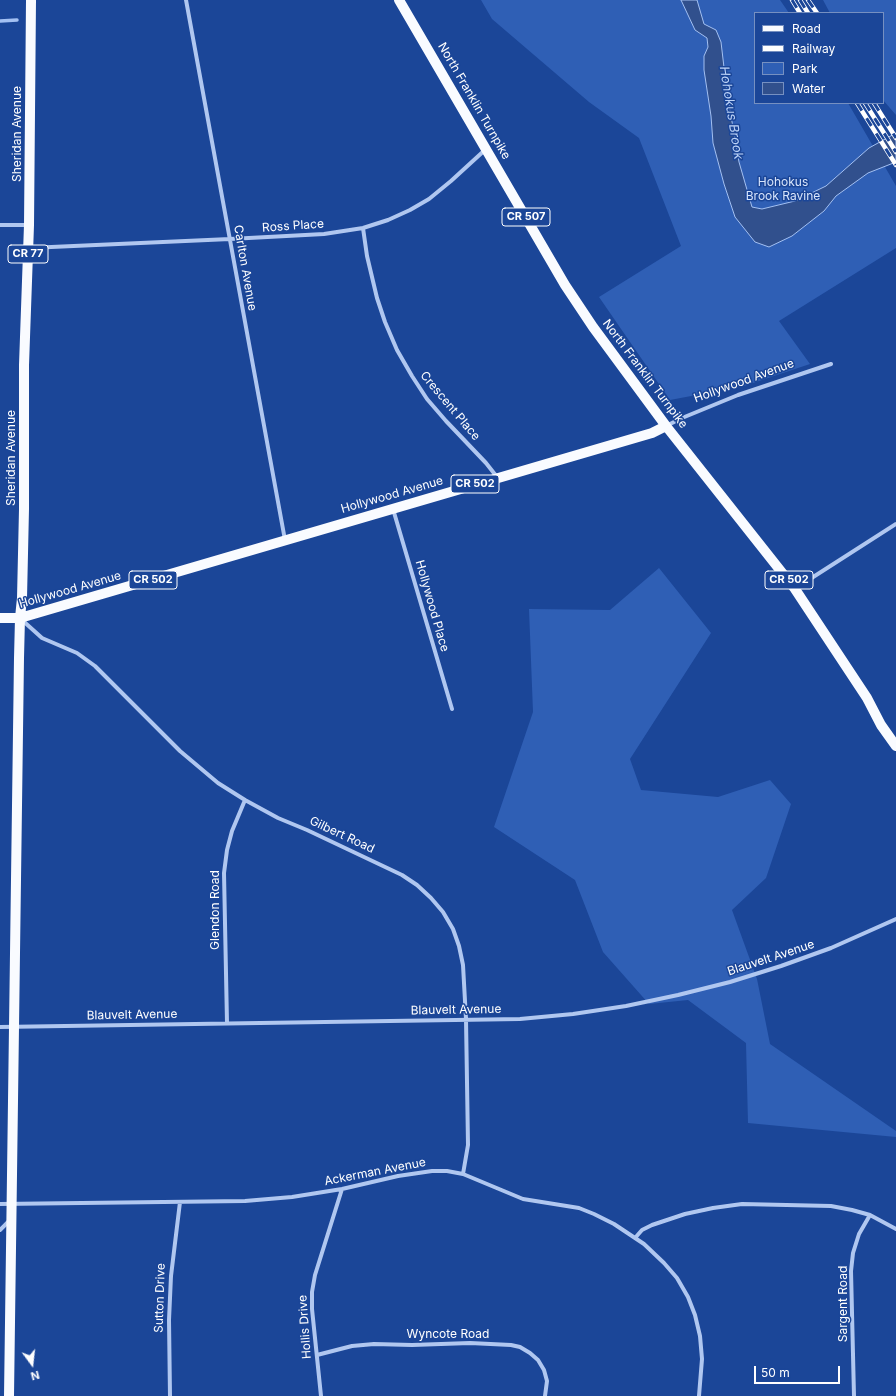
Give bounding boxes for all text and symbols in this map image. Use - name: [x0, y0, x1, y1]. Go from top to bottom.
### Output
- legend: [754, 12, 884, 104]
- text: Road: [792, 21, 821, 36]
- street label: North Franklin Turnpike: [435, 40, 513, 162]
- text: Railway: [792, 41, 835, 56]
- text: Park: [792, 61, 818, 76]
- water label: Hohokus Brook: [716, 65, 746, 161]
- text: Water: [792, 81, 825, 96]
- street label: Sheridan Avenue: [10, 86, 24, 182]
- park label: Hohokus Brook Ravine: [746, 175, 820, 203]
- road number: CR 507: [502, 208, 550, 226]
- street label: Ross Place: [262, 217, 324, 235]
- street label: Carlton Avenue: [230, 224, 260, 312]
- road number: CR 77: [8, 245, 48, 263]
- street label: North Franklin Turnpike: [599, 317, 691, 431]
- street label: Hollywood Avenue: [692, 356, 796, 406]
- street label: Crescent Place: [417, 369, 483, 443]
- street label: Sheridan Avenue: [4, 410, 18, 506]
- street label: Hollywood Avenue: [339, 474, 445, 516]
- road number: CR 502: [451, 475, 499, 493]
- street label: Hollywood Place: [412, 559, 452, 653]
- street label: Hollywood Avenue: [17, 569, 123, 611]
- road number: CR 502: [129, 571, 177, 589]
- road number: CR 502: [765, 571, 813, 589]
- street label: Gilbert Road: [307, 814, 377, 856]
- street label: Glendon Road: [208, 870, 222, 950]
- street label: Blauvelt Avenue: [726, 937, 816, 979]
- street label: Blauvelt Avenue: [411, 1002, 501, 1018]
- street label: Blauvelt Avenue: [87, 1007, 177, 1023]
- street label: Ackerman Avenue: [323, 1155, 427, 1189]
- street label: Sutton Drive: [152, 1263, 168, 1333]
- street label: Sargent Road: [836, 1266, 850, 1342]
- street label: Hollis Drive: [296, 1294, 314, 1360]
- street label: Wyncote Road: [407, 1327, 489, 1341]
- north arrow: [12, 1344, 52, 1384]
- scale bar: [756, 1358, 842, 1384]
- text: 50 m: [761, 1365, 790, 1380]
- text: N: [29, 1368, 41, 1383]

